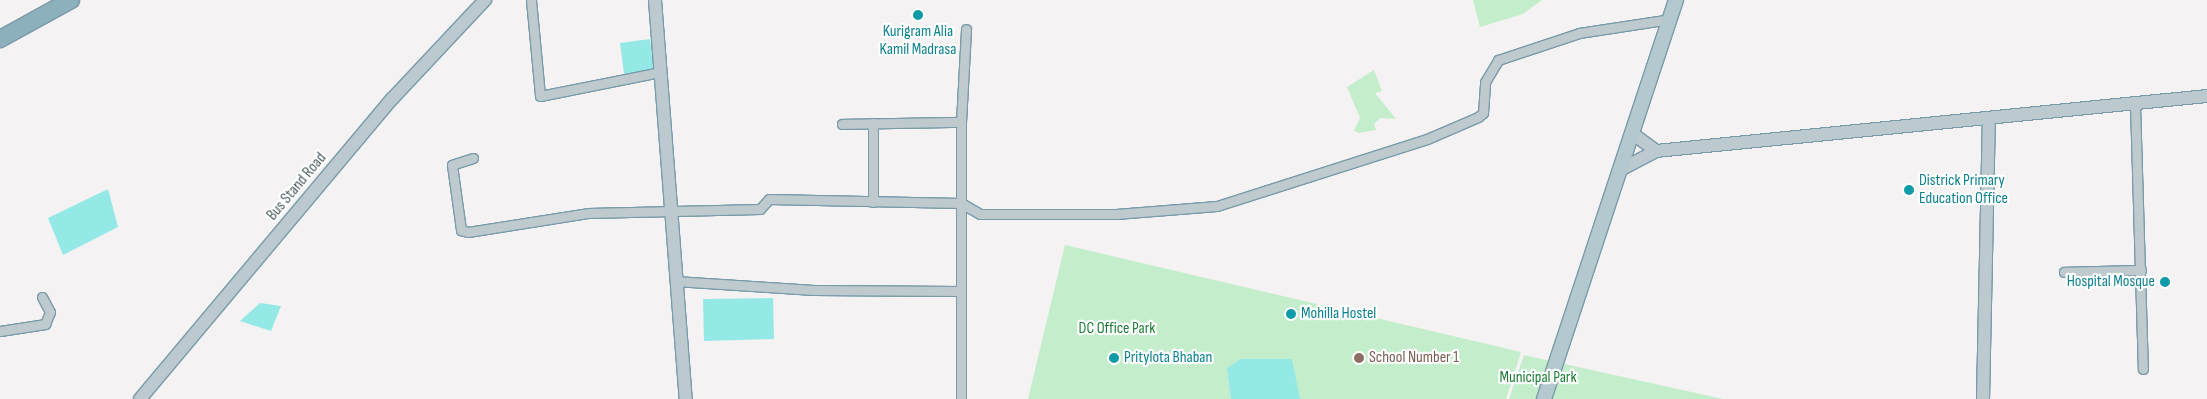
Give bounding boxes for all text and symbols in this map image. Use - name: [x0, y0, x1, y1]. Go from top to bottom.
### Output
- marker: Kurigram Alia Kamil Madrasa: [912, 9, 924, 21]
- place label: Kurigram Alia Kamil Madrasa: [880, 22, 956, 60]
- street label: Bus Stand Road: [263, 149, 331, 225]
- place label: Districk Primary Education Office: [1919, 171, 2008, 209]
- marker: Districk Primary Education Office: [1903, 184, 1915, 196]
- place label: Hospital Mosque: [2067, 272, 2155, 292]
- marker: Hospital Mosque: [2159, 276, 2171, 288]
- place label: Mohilla Hostel: [1301, 304, 1376, 324]
- marker: Mohilla Hostel: [1285, 308, 1297, 320]
- park label: DC Office Park: [1079, 319, 1155, 339]
- place label: Pritylota Bhaban: [1124, 348, 1212, 368]
- place label: School Number 1: [1369, 348, 1459, 368]
- marker: Pritylota Bhaban: [1108, 352, 1120, 364]
- marker: School Number 1: [1353, 352, 1365, 364]
- park label: Municipal Park: [1499, 368, 1577, 388]

